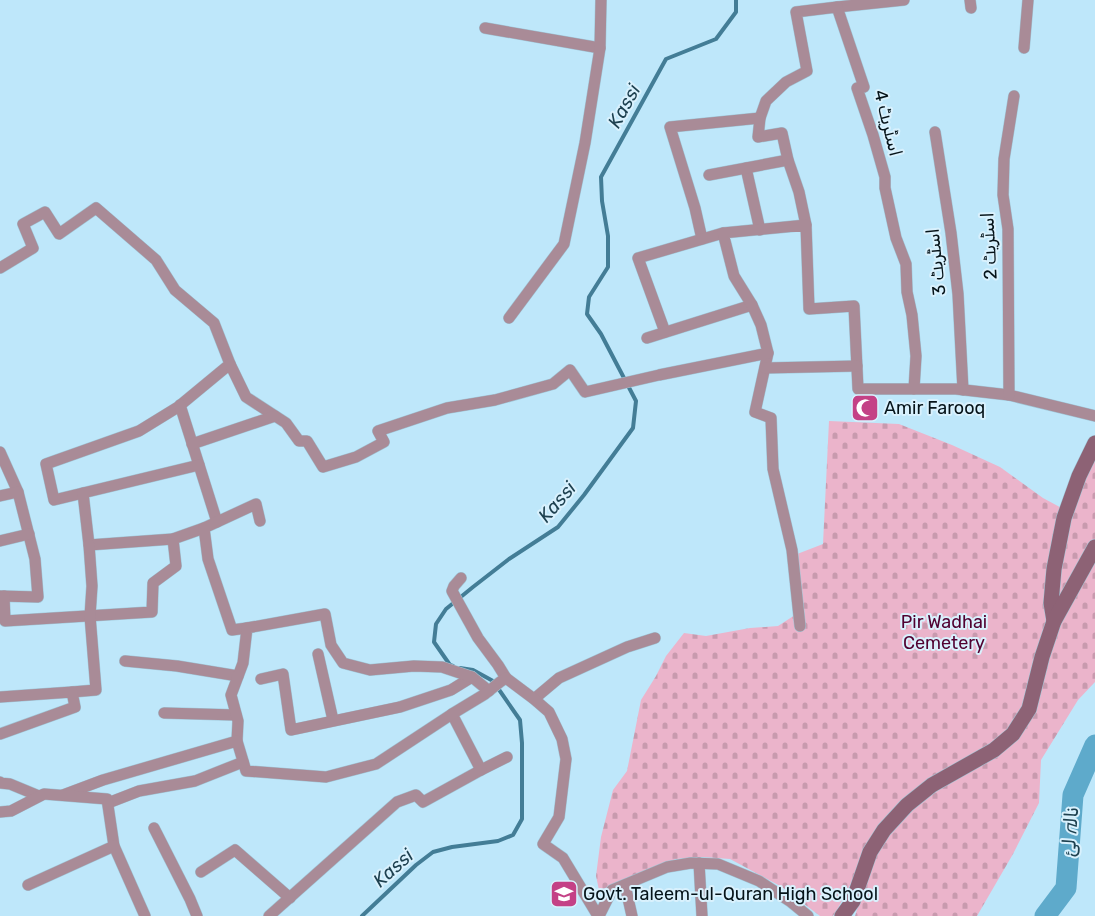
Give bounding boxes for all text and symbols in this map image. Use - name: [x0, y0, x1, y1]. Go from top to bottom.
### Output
- water label: Kassi: [603, 80, 645, 132]
- street label: اسٹریٹ 4: [869, 87, 907, 159]
- street label: اسٹریٹ 2: [976, 212, 1002, 280]
- street label: اسٹریٹ 3: [922, 227, 950, 297]
- mosque icon: Amir Farooq: [850, 393, 880, 423]
- place label: Amir Farooq: [884, 397, 985, 419]
- water label: Kassi: [533, 477, 581, 527]
- park label: Pir Wadhai Cemetery: [901, 611, 987, 654]
- water label: نالہ لئ: [1057, 806, 1083, 858]
- water label: Kassi: [368, 844, 418, 892]
- school or university icon: Govt. Taleem-ul-Quran High School: [549, 879, 579, 909]
- place label: Govt. Taleem-ul-Quran High School: [583, 883, 878, 905]

